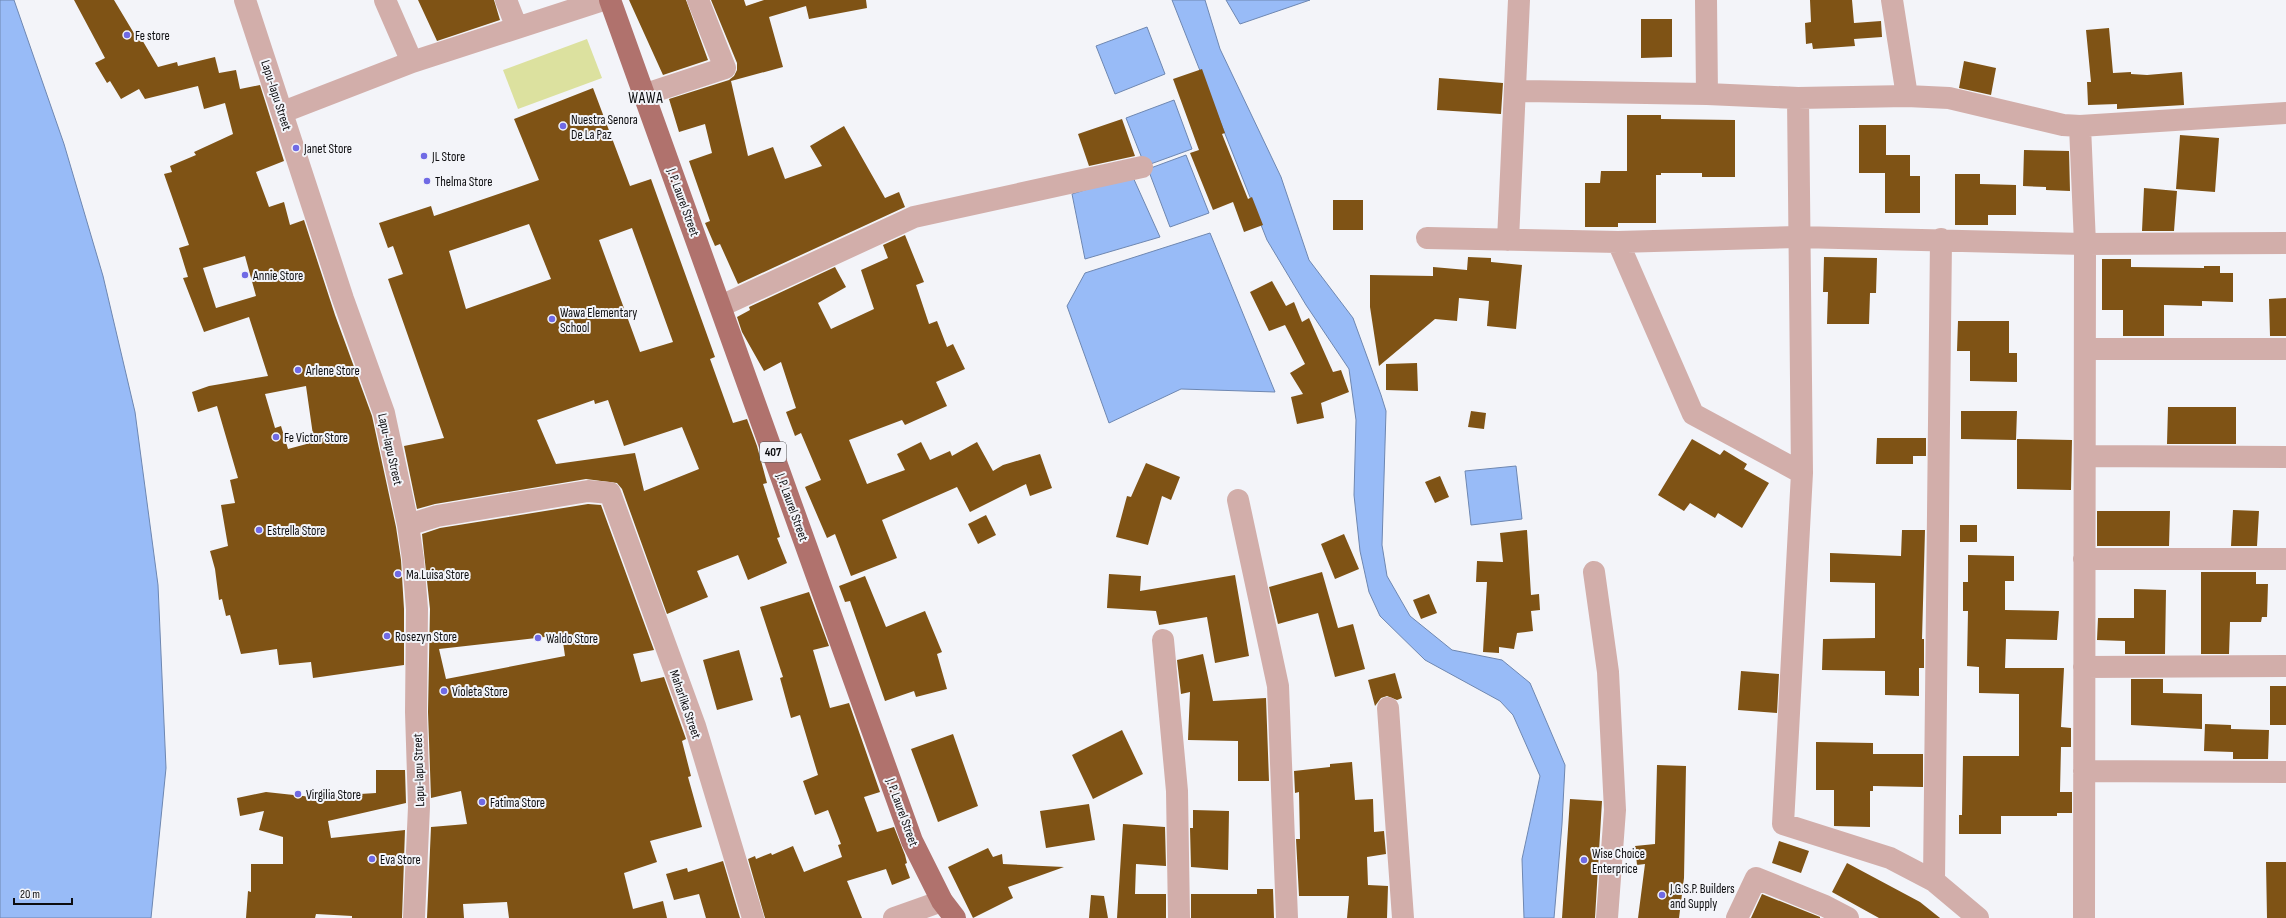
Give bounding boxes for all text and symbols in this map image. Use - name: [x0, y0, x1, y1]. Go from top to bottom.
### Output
- place label: Fe store: [135, 28, 170, 44]
- marker: Fe store: [122, 30, 132, 40]
- street label: Lapu-lapu Street: [257, 58, 295, 133]
- district label: WAWA: [628, 89, 664, 108]
- place label: Nuestra Senora De La Paz: [571, 112, 638, 143]
- marker: Nuestra Senora De La Paz: [558, 121, 568, 131]
- place label: Janet Store: [303, 141, 352, 157]
- marker: Janet Store: [291, 143, 301, 153]
- place label: JL Store: [431, 149, 465, 165]
- marker: JL Store: [419, 151, 429, 161]
- street label: J. P. Laurel Street: [663, 165, 703, 239]
- place label: Thelma Store: [435, 174, 492, 190]
- marker: Thelma Store: [422, 176, 432, 186]
- place label: Annie Store: [252, 268, 303, 284]
- marker: Annie Store: [240, 270, 250, 280]
- place label: Wawa Elementary School: [560, 305, 637, 336]
- marker: Wawa Elementary School: [547, 314, 557, 324]
- place label: Arlene Store: [305, 363, 360, 379]
- marker: Arlene Store: [293, 365, 303, 375]
- street label: Lapu-lapu Street: [374, 412, 406, 487]
- place label: Fe Victor Store: [284, 430, 348, 446]
- marker: Fe Victor Store: [271, 432, 281, 442]
- road number: 407: [760, 442, 786, 462]
- street label: J. P. Laurel Street: [772, 470, 812, 544]
- place label: Estrella Store: [267, 523, 325, 539]
- marker: Estrella Store: [254, 525, 264, 535]
- place label: Ma.Luisa Store: [406, 567, 469, 583]
- marker: Ma.Luisa Store: [393, 569, 403, 579]
- place label: Rosezyn Store: [395, 629, 457, 645]
- marker: Rosezyn Store: [382, 631, 392, 641]
- place label: Waldo Store: [546, 631, 598, 647]
- marker: Waldo Store: [533, 633, 543, 643]
- street label: Maharlika Street: [666, 668, 704, 741]
- place label: Violeta Store: [452, 684, 508, 700]
- marker: Violeta Store: [439, 686, 449, 696]
- street label: Lapu-lapu Street: [410, 733, 428, 807]
- street label: J. P. Laurel Street: [882, 775, 922, 849]
- place label: Virgilia Store: [306, 787, 361, 803]
- marker: Virgilia Store: [293, 789, 303, 799]
- place label: Fatima Store: [490, 795, 545, 811]
- marker: Fatima Store: [477, 797, 487, 807]
- place label: Wise Choice Enterprice: [1592, 846, 1645, 877]
- place label: Eva Store: [380, 852, 421, 868]
- marker: Eva Store: [367, 854, 377, 864]
- marker: Wise Choice Enterprice: [1579, 855, 1589, 865]
- scale bar: [14, 880, 72, 906]
- place label: J.G.S.P. Builders and Supply: [1669, 881, 1735, 912]
- text: 20 m: [20, 887, 40, 902]
- marker: J.G.S.P. Builders and Supply: [1657, 890, 1667, 900]

